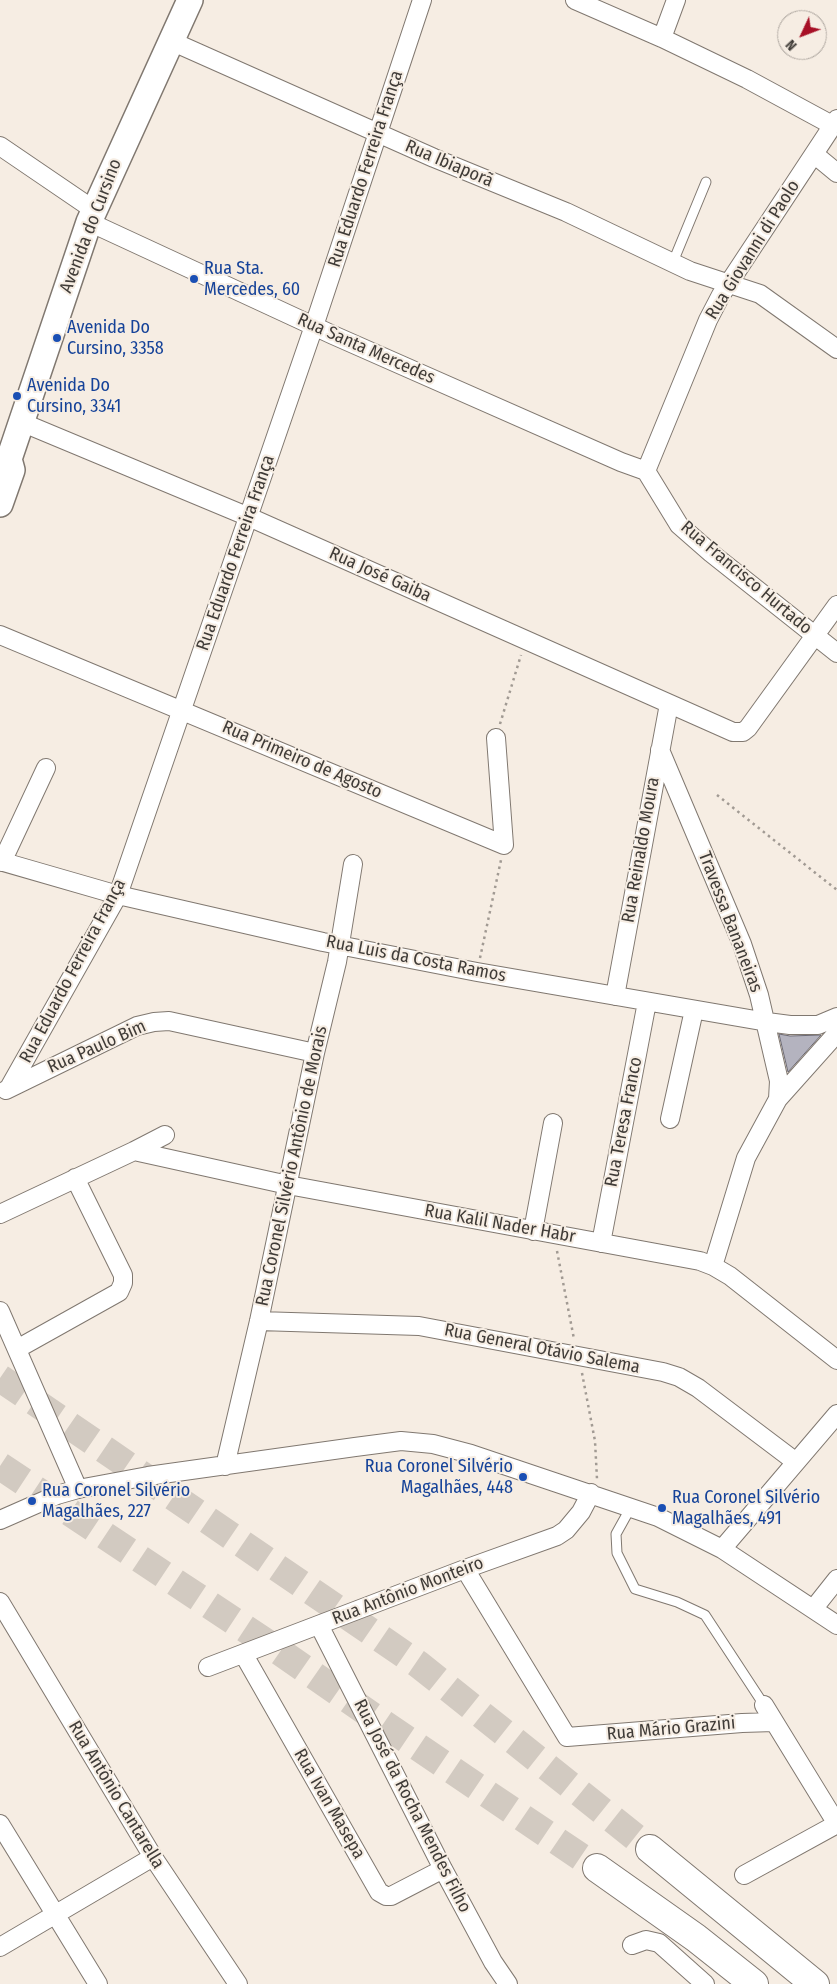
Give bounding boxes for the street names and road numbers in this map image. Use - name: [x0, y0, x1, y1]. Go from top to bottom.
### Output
- street label: Rua Eduardo Ferreira França: [324, 68, 408, 270]
- street label: Rua Ibiaporã: [402, 136, 496, 192]
- street label: Avenida do Cursino: [56, 156, 126, 296]
- street label: Rua Giovanni di Paolo: [701, 176, 805, 324]
- street label: Rua Santa Mercedes: [294, 309, 438, 389]
- street label: Rua Eduardo Ferreira França: [192, 452, 280, 654]
- street label: Rua Francisco Hurtado: [676, 517, 816, 639]
- street label: Rua José Gaiba: [326, 543, 434, 607]
- street label: Rua Primeiro de Agosto: [219, 717, 385, 803]
- street label: Rua Reinaldo Moura: [618, 775, 664, 925]
- street label: Travessa Bananeiras: [693, 849, 767, 995]
- street label: Rua Eduardo Ferreira França: [15, 875, 131, 1067]
- street label: Rua Luis da Costa Ramos: [324, 931, 508, 987]
- street label: Rua Paulo Bim: [44, 1016, 150, 1078]
- street label: Rua Coronel Silvério Antônio de Morais: [252, 1024, 332, 1308]
- street label: Rua Teresa Franco: [601, 1055, 647, 1189]
- street label: Rua Kalil Nader Habr: [423, 1200, 577, 1248]
- street label: Rua General Otávio Salema: [442, 1319, 642, 1379]
- street label: Rua Antônio Monteiro: [329, 1552, 487, 1630]
- street label: Rua José da Rocha Mendes Filho: [349, 1696, 475, 1916]
- street label: Rua Mário Grazini: [606, 1713, 736, 1745]
- street label: Rua Antônio Cantarella: [63, 1717, 169, 1873]
- street label: Rua Ivan Masepa: [289, 1745, 369, 1863]

